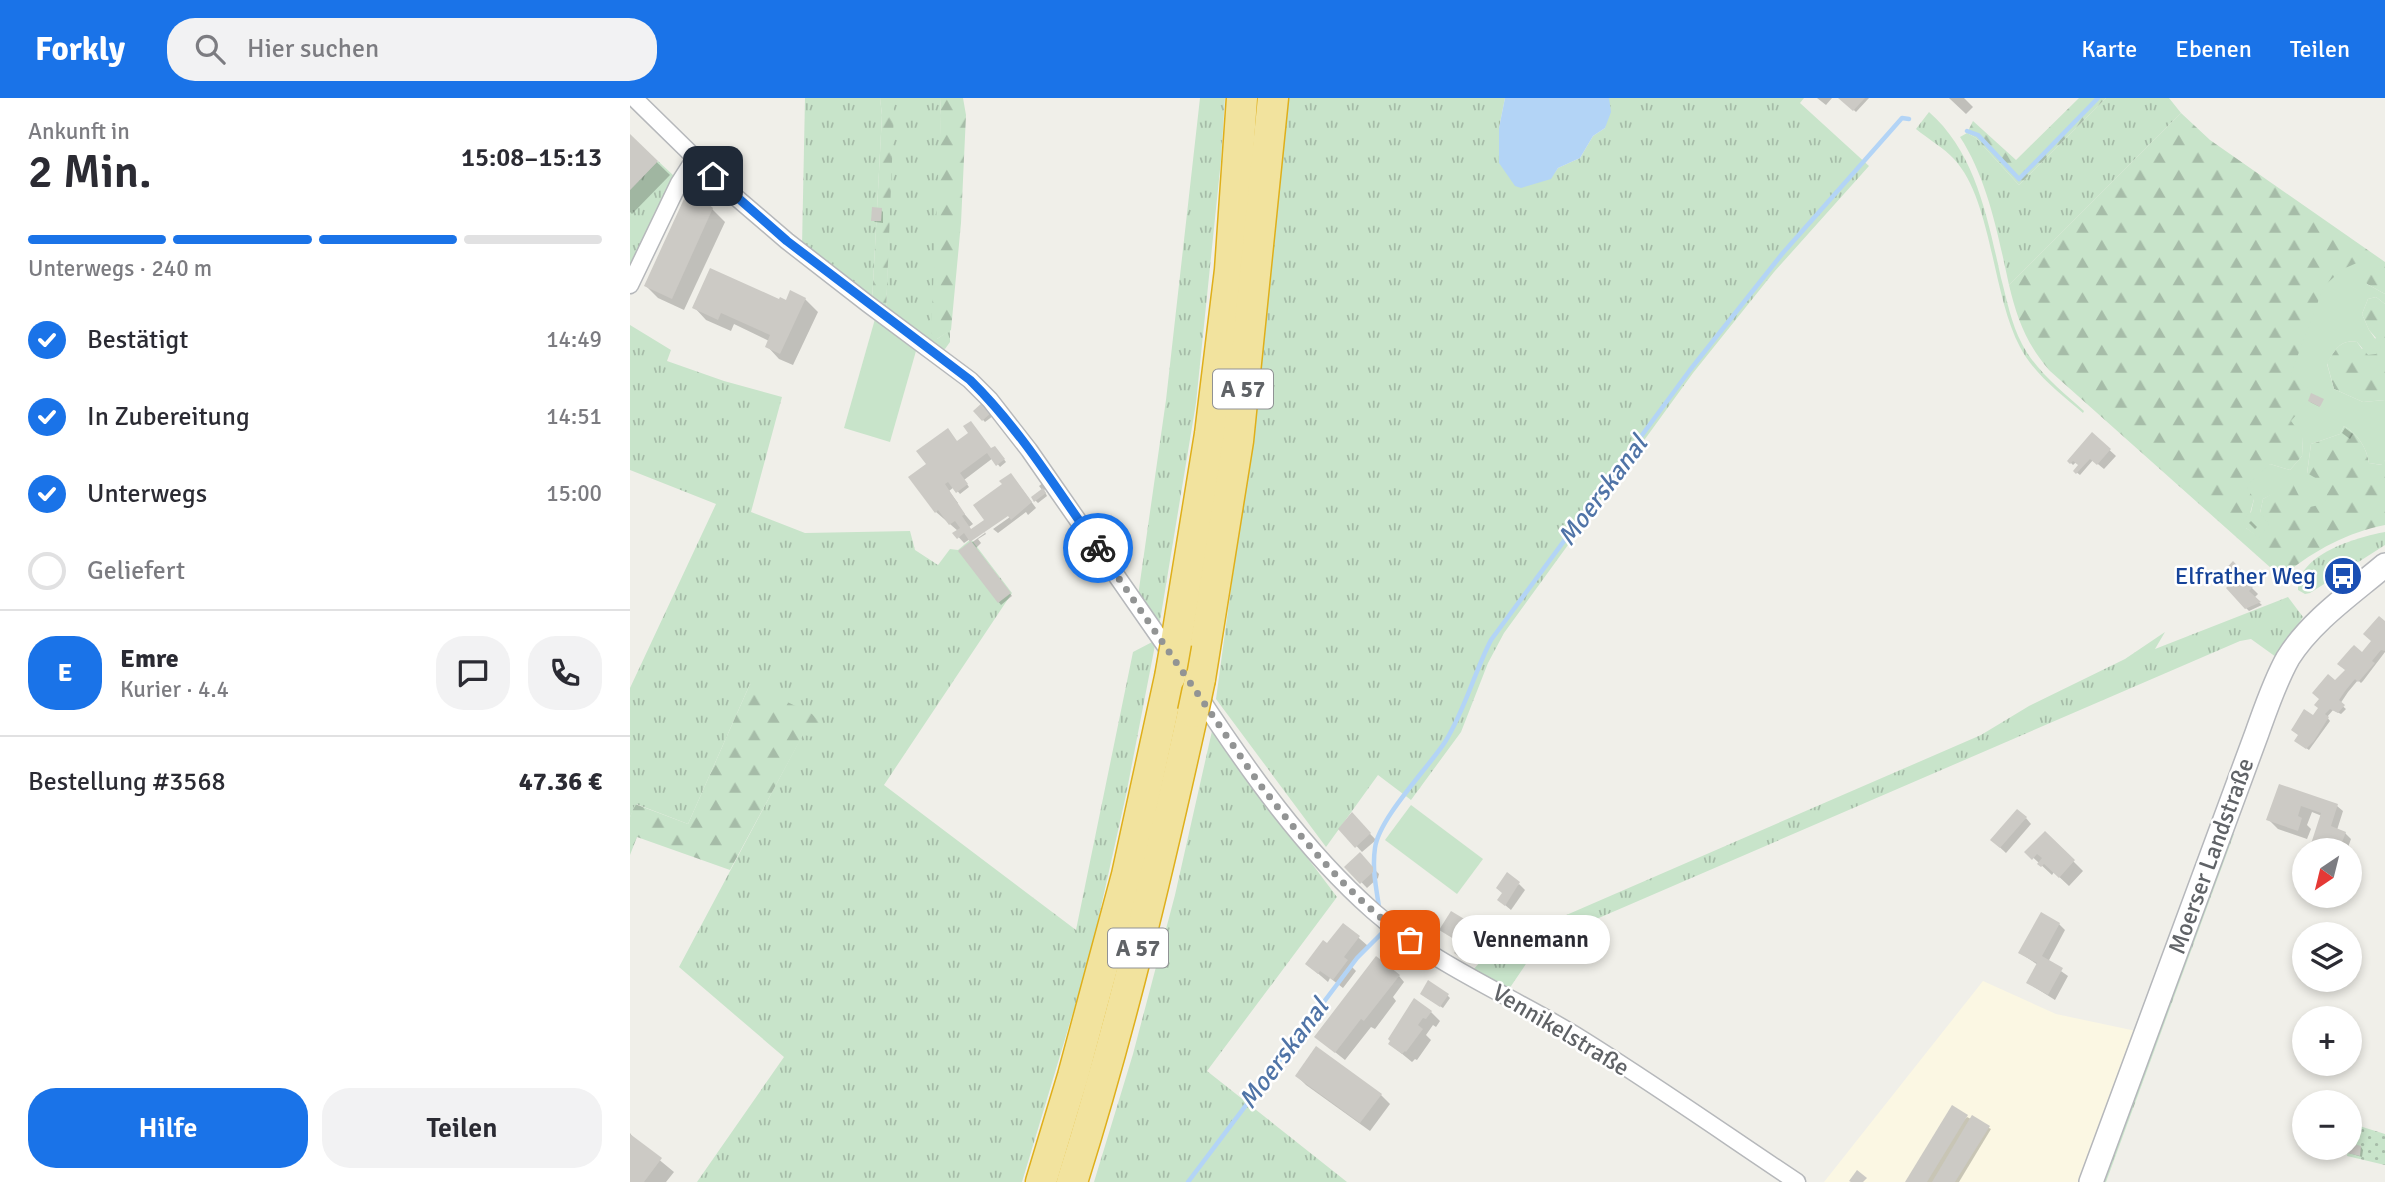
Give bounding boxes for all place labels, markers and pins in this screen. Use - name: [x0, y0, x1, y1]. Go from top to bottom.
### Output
- pin: [683, 146, 743, 206]
- bus stop icon: Elfrather Weg: [2322, 555, 2364, 597]
- place label: Elfrather Weg: [2175, 561, 2316, 591]
- pin: [1380, 910, 1440, 970]
- callout: Vennemann: [1452, 916, 1610, 964]

